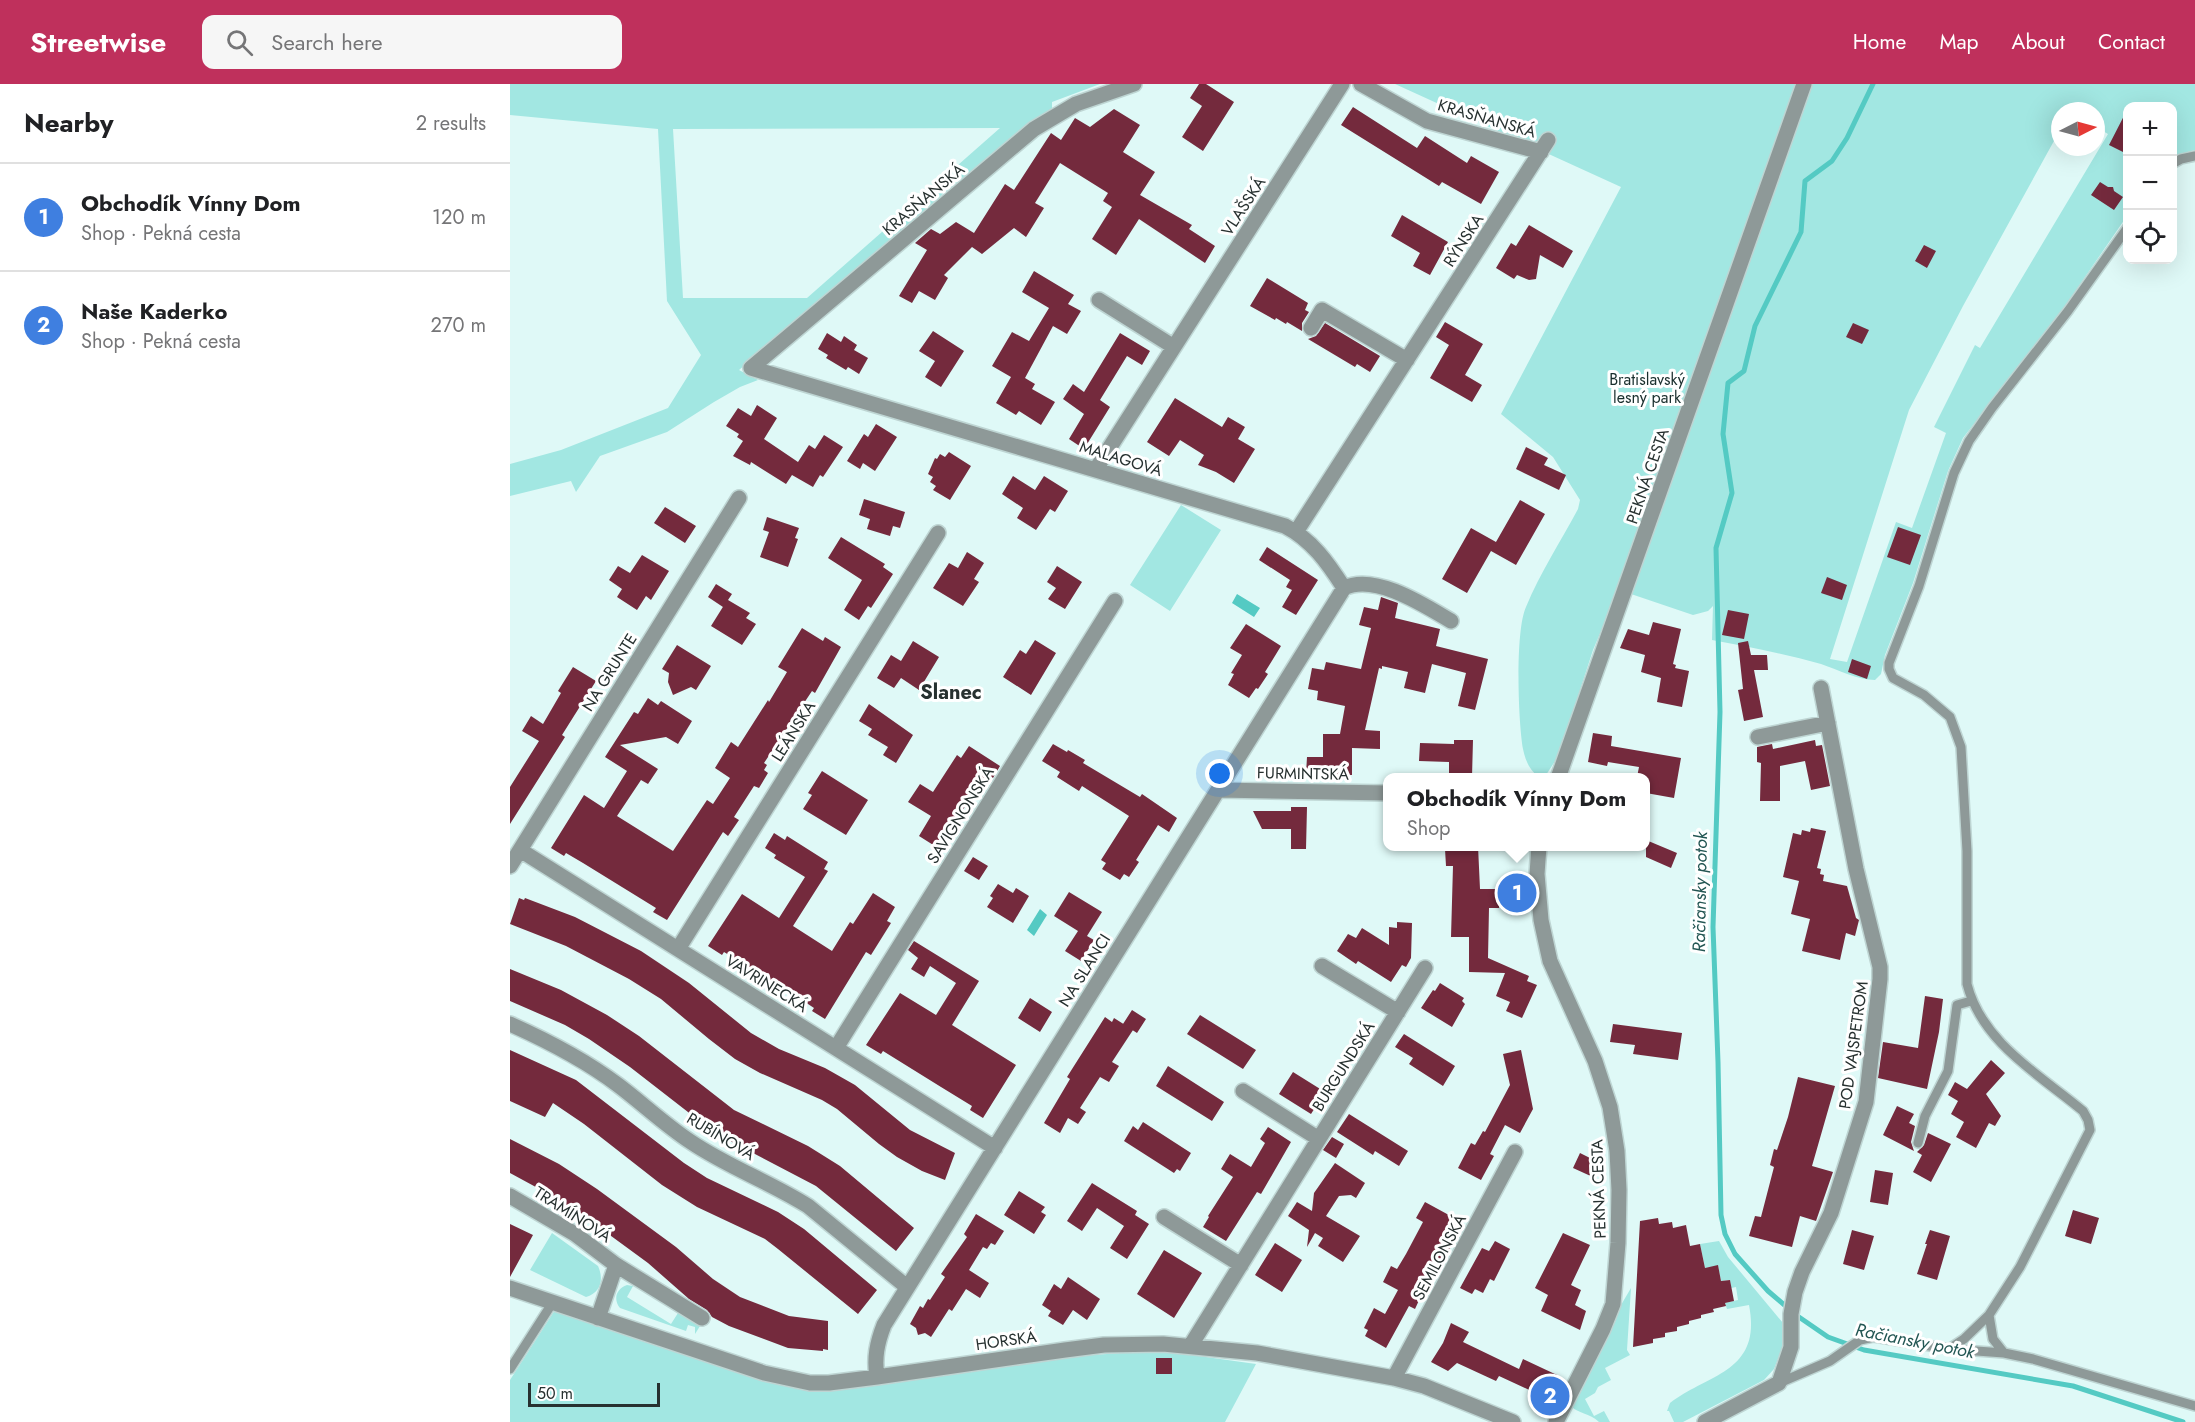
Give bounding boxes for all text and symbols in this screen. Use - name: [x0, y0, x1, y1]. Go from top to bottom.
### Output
- search box: [202, 15, 622, 69]
- text: Streetwise: [30, 22, 166, 63]
- icon: search: [223, 26, 256, 59]
- text: Search here: [271, 26, 383, 58]
- text: Home: [1853, 27, 1906, 57]
- text: Map: [1939, 27, 1979, 57]
- text: About: [2012, 27, 2065, 57]
- text: Contact: [2098, 27, 2165, 57]
- street label: KRASŇANSKÁ: [1435, 93, 1539, 144]
- north arrow: [2051, 102, 2105, 156]
- map controls: [2123, 102, 2177, 264]
- button: +: [2123, 102, 2177, 156]
- text: Nearby: [24, 104, 113, 142]
- text: 2 results: [416, 109, 486, 138]
- button: −: [2123, 156, 2177, 210]
- street label: KRASŇANSKÁ: [877, 158, 970, 241]
- street label: VLAŠSKÁ: [1216, 172, 1271, 240]
- text: Obchodík Vínny Dom: [81, 187, 301, 219]
- text: 1: [38, 203, 49, 232]
- text: 120 m: [432, 203, 486, 232]
- street label: RÝNSKA: [1438, 209, 1489, 271]
- button: locate: [2123, 210, 2177, 264]
- text: Shop · Pekná cesta: [81, 219, 241, 248]
- text: Naše Kaderko: [81, 295, 227, 327]
- text: 2: [37, 311, 50, 340]
- text: 270 m: [431, 311, 486, 340]
- text: Shop · Pekná cesta: [81, 327, 241, 356]
- park label: Bratislavský lesný park: [1609, 368, 1686, 409]
- street label: PEKNÁ CESTA: [1620, 425, 1675, 527]
- street label: MALAGOVÁ: [1077, 435, 1165, 482]
- street label: NA GRUNTE: [576, 629, 642, 716]
- district label: Slanec: [920, 678, 982, 707]
- street label: LEÁNSKA: [766, 696, 821, 766]
- your location: [1205, 759, 1234, 788]
- street label: FURMINTSKÁ: [1257, 761, 1350, 786]
- street label: SAVIGNONSKÁ: [921, 762, 1000, 868]
- popup: [1383, 773, 1650, 851]
- text: Obchodík Vínny Dom: [1407, 782, 1626, 814]
- text: Shop: [1407, 814, 1450, 843]
- water label: Račiansky potok: [1686, 830, 1714, 953]
- pin: 1: [1498, 870, 1536, 916]
- street label: NA SLANCI: [1053, 929, 1116, 1011]
- street label: VAVRINECKÁ: [721, 949, 813, 1018]
- street label: POD VAJSPETROM: [1833, 980, 1874, 1110]
- street label: BURGUNDSKÁ: [1307, 1017, 1380, 1116]
- street label: RUBÍNOVÁ: [682, 1107, 760, 1166]
- street label: PEKNÁ CESTA: [1585, 1139, 1612, 1239]
- street label: TRAMÍNOVÁ: [530, 1181, 616, 1248]
- street label: SEMILONSKÁ: [1407, 1210, 1472, 1304]
- water label: Račiansky potok: [1853, 1317, 1978, 1366]
- street label: HORSKÁ: [974, 1325, 1039, 1356]
- pin: 2: [1530, 1374, 1570, 1418]
- scale bar: [528, 1380, 660, 1408]
- text: 50 m: [537, 1382, 573, 1405]

